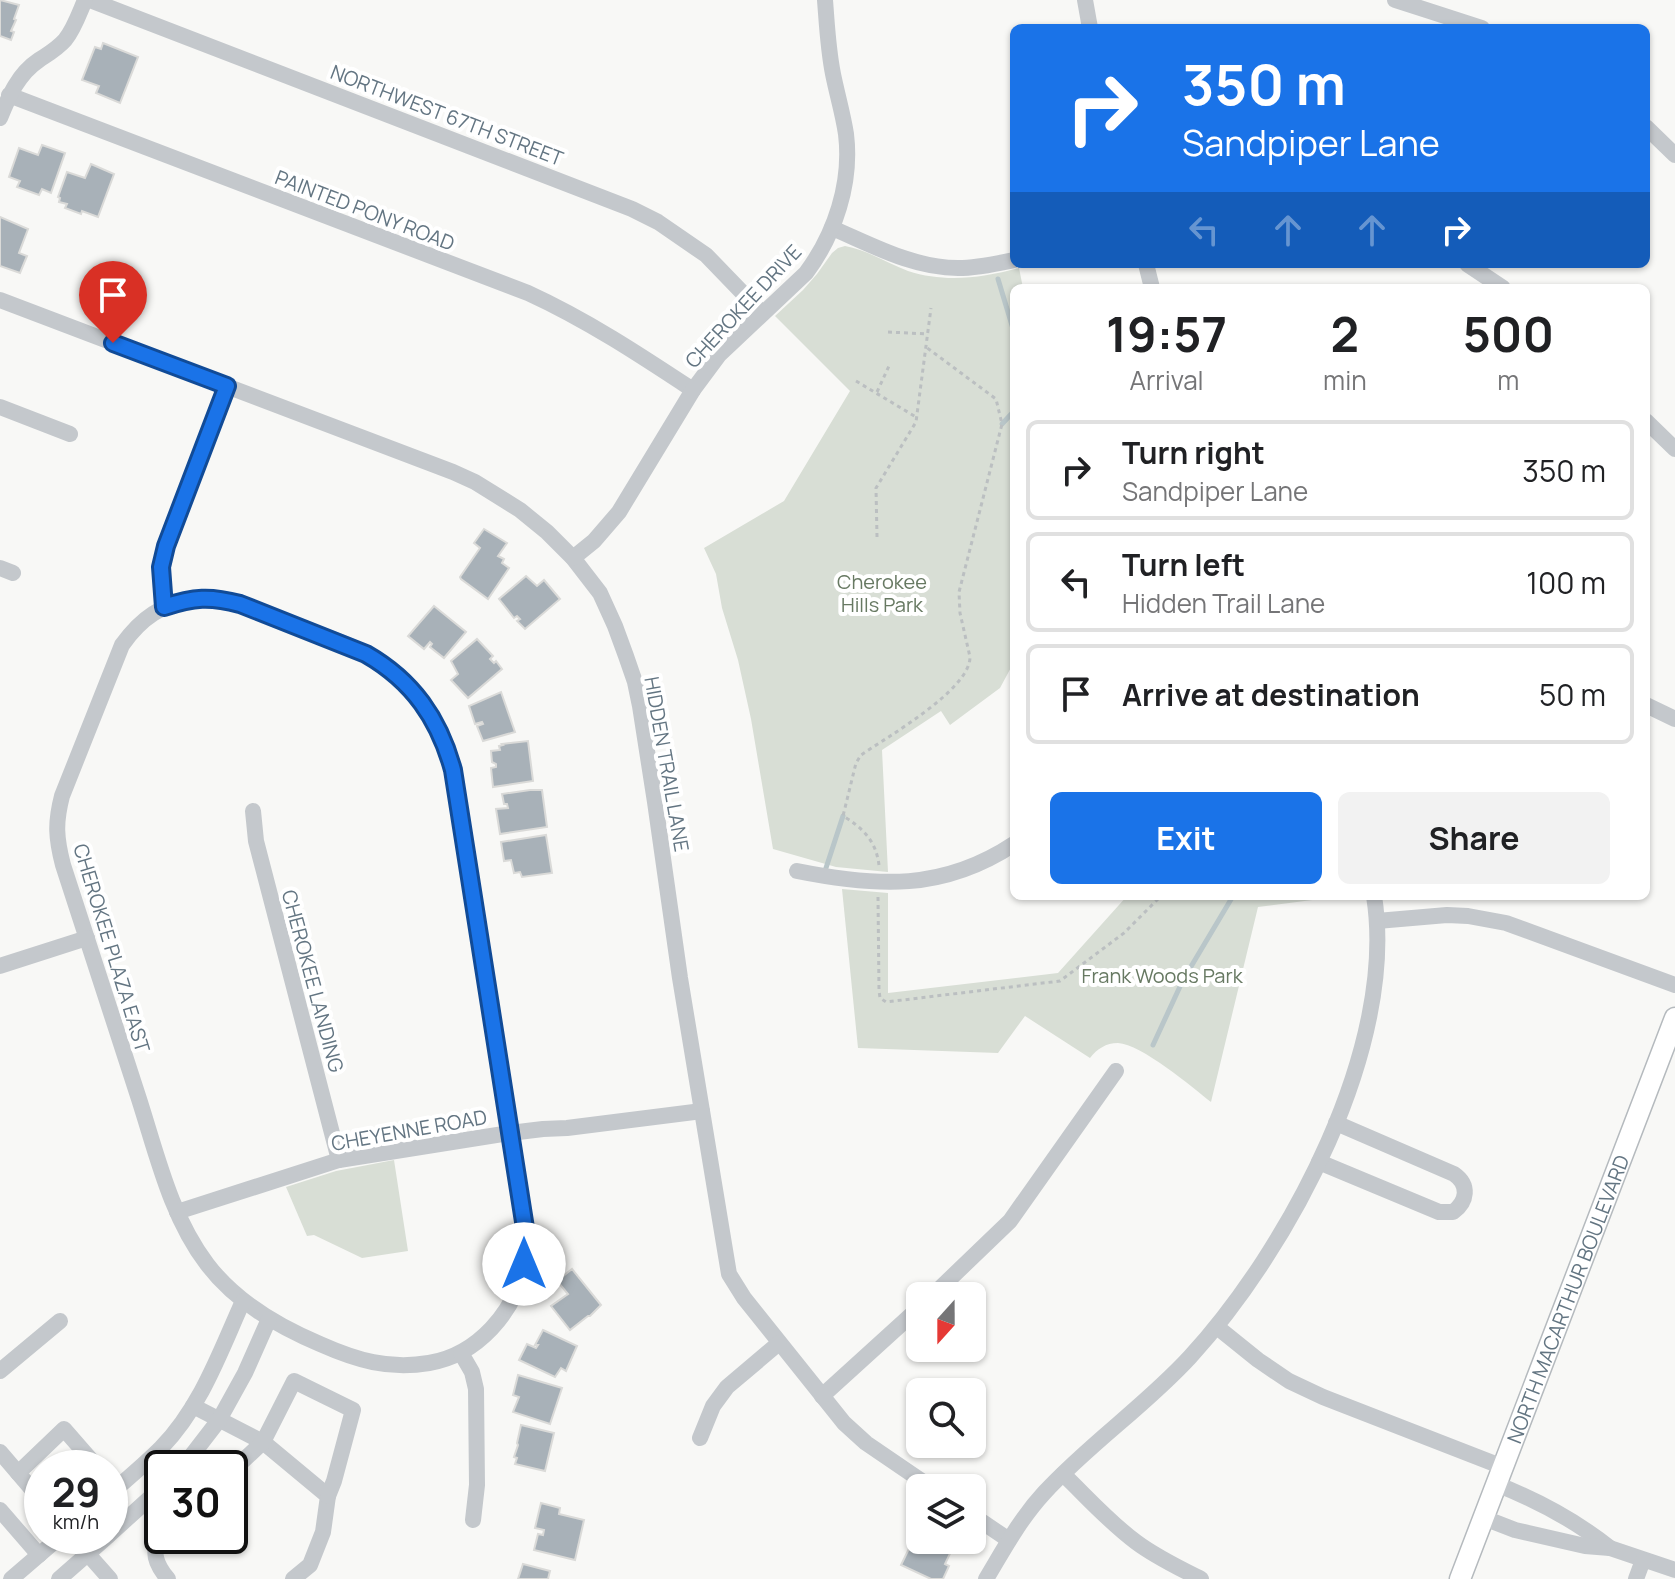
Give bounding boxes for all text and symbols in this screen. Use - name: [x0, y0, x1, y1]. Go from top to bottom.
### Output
- text: 350 m: [1182, 45, 1346, 122]
- icon: right: [1050, 56, 1154, 160]
- street label: NORTHWEST 67TH STREET: [327, 58, 567, 172]
- text: Sandpiper Lane: [1182, 118, 1440, 167]
- street label: PAINTED PONY ROAD: [271, 163, 459, 257]
- icon: left: [1182, 208, 1226, 252]
- icon: ahead: [1266, 208, 1310, 252]
- icon: ahead: [1350, 208, 1394, 252]
- icon: right: [1434, 208, 1478, 252]
- street label: CHEROKEE DRIVE: [679, 239, 807, 373]
- pin: [79, 261, 147, 343]
- icon: arrive: [91, 273, 135, 317]
- text: 19:57: [1106, 301, 1227, 366]
- text: 2: [1331, 301, 1359, 366]
- text: 500: [1463, 301, 1554, 366]
- text: Arrival: [1129, 362, 1204, 398]
- text: min: [1323, 362, 1367, 398]
- text: m: [1497, 362, 1519, 398]
- text: Turn right: [1122, 432, 1265, 473]
- icon: right: [1054, 448, 1098, 492]
- text: 350 m: [1522, 450, 1606, 491]
- text: Sandpiper Lane: [1122, 473, 1308, 509]
- text: Turn left: [1122, 544, 1245, 585]
- icon: left: [1054, 560, 1098, 604]
- text: 100 m: [1526, 562, 1606, 603]
- park label: Cherokee Hills Park: [837, 568, 927, 618]
- text: Hidden Trail Lane: [1122, 585, 1325, 621]
- icon: arrive: [1054, 672, 1098, 716]
- street label: HIDDEN TRAIL LANE: [638, 674, 696, 854]
- text: Arrive at destination: [1122, 674, 1420, 715]
- text: 50 m: [1539, 674, 1606, 715]
- button: Exit: [1050, 792, 1322, 884]
- button: Share: [1338, 792, 1610, 884]
- street label: CHEROKEE PLAZA EAST: [67, 840, 157, 1056]
- street label: CHEROKEE LANDING: [276, 887, 350, 1075]
- park label: Frank Woods Park: [1081, 962, 1244, 989]
- street label: CHEYENNE ROAD: [329, 1103, 489, 1157]
- street label: NORTH MACARTHUR BOULEVARD: [1500, 1151, 1635, 1447]
- position arrow: [482, 1222, 566, 1306]
- north arrow: [906, 1282, 986, 1362]
- map controls: [906, 1282, 986, 1554]
- button: search: [906, 1378, 986, 1458]
- speed limit sign: 30: [144, 1450, 248, 1554]
- text: 29: [52, 1464, 100, 1519]
- button: layers: [906, 1474, 986, 1554]
- text: km/h: [53, 1508, 99, 1535]

